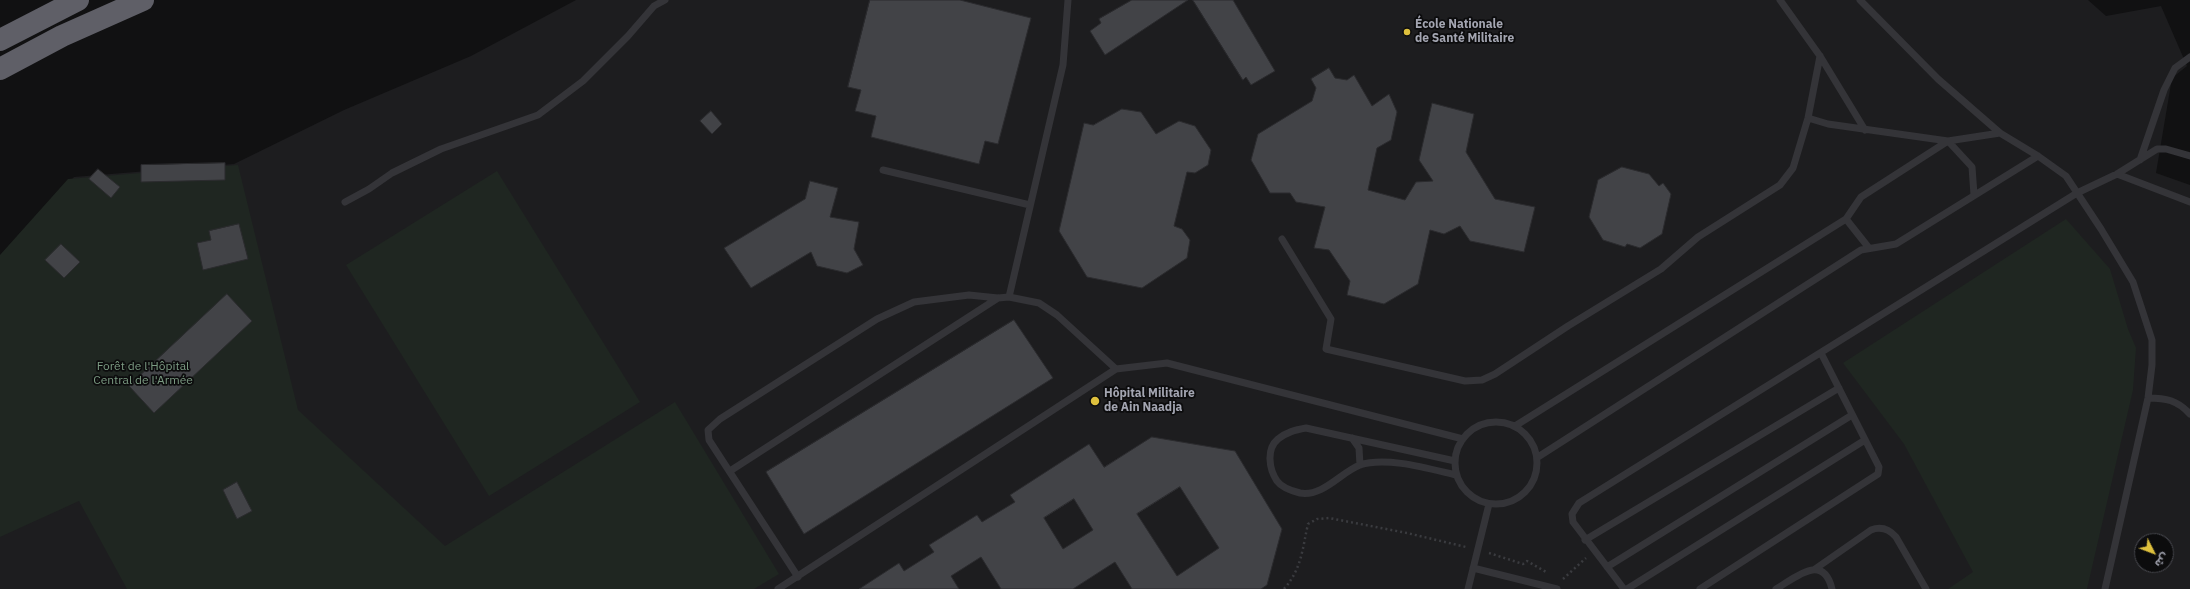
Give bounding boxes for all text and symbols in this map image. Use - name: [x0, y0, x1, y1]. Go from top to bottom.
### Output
- place label: École Nationale de Santé Militaire: [1415, 18, 1514, 46]
- marker: École Nationale de Santé Militaire: [1402, 27, 1412, 37]
- park label: Forêt de l'Hôpital Central de l'Armée: [93, 360, 193, 388]
- place label: Hôpital Militaire de Ain Naadja: [1104, 387, 1195, 415]
- marker: Hôpital Militaire de Ain Naadja: [1089, 395, 1101, 407]
- north arrow: [2134, 533, 2174, 573]
- text: ش: [2152, 550, 2172, 571]

